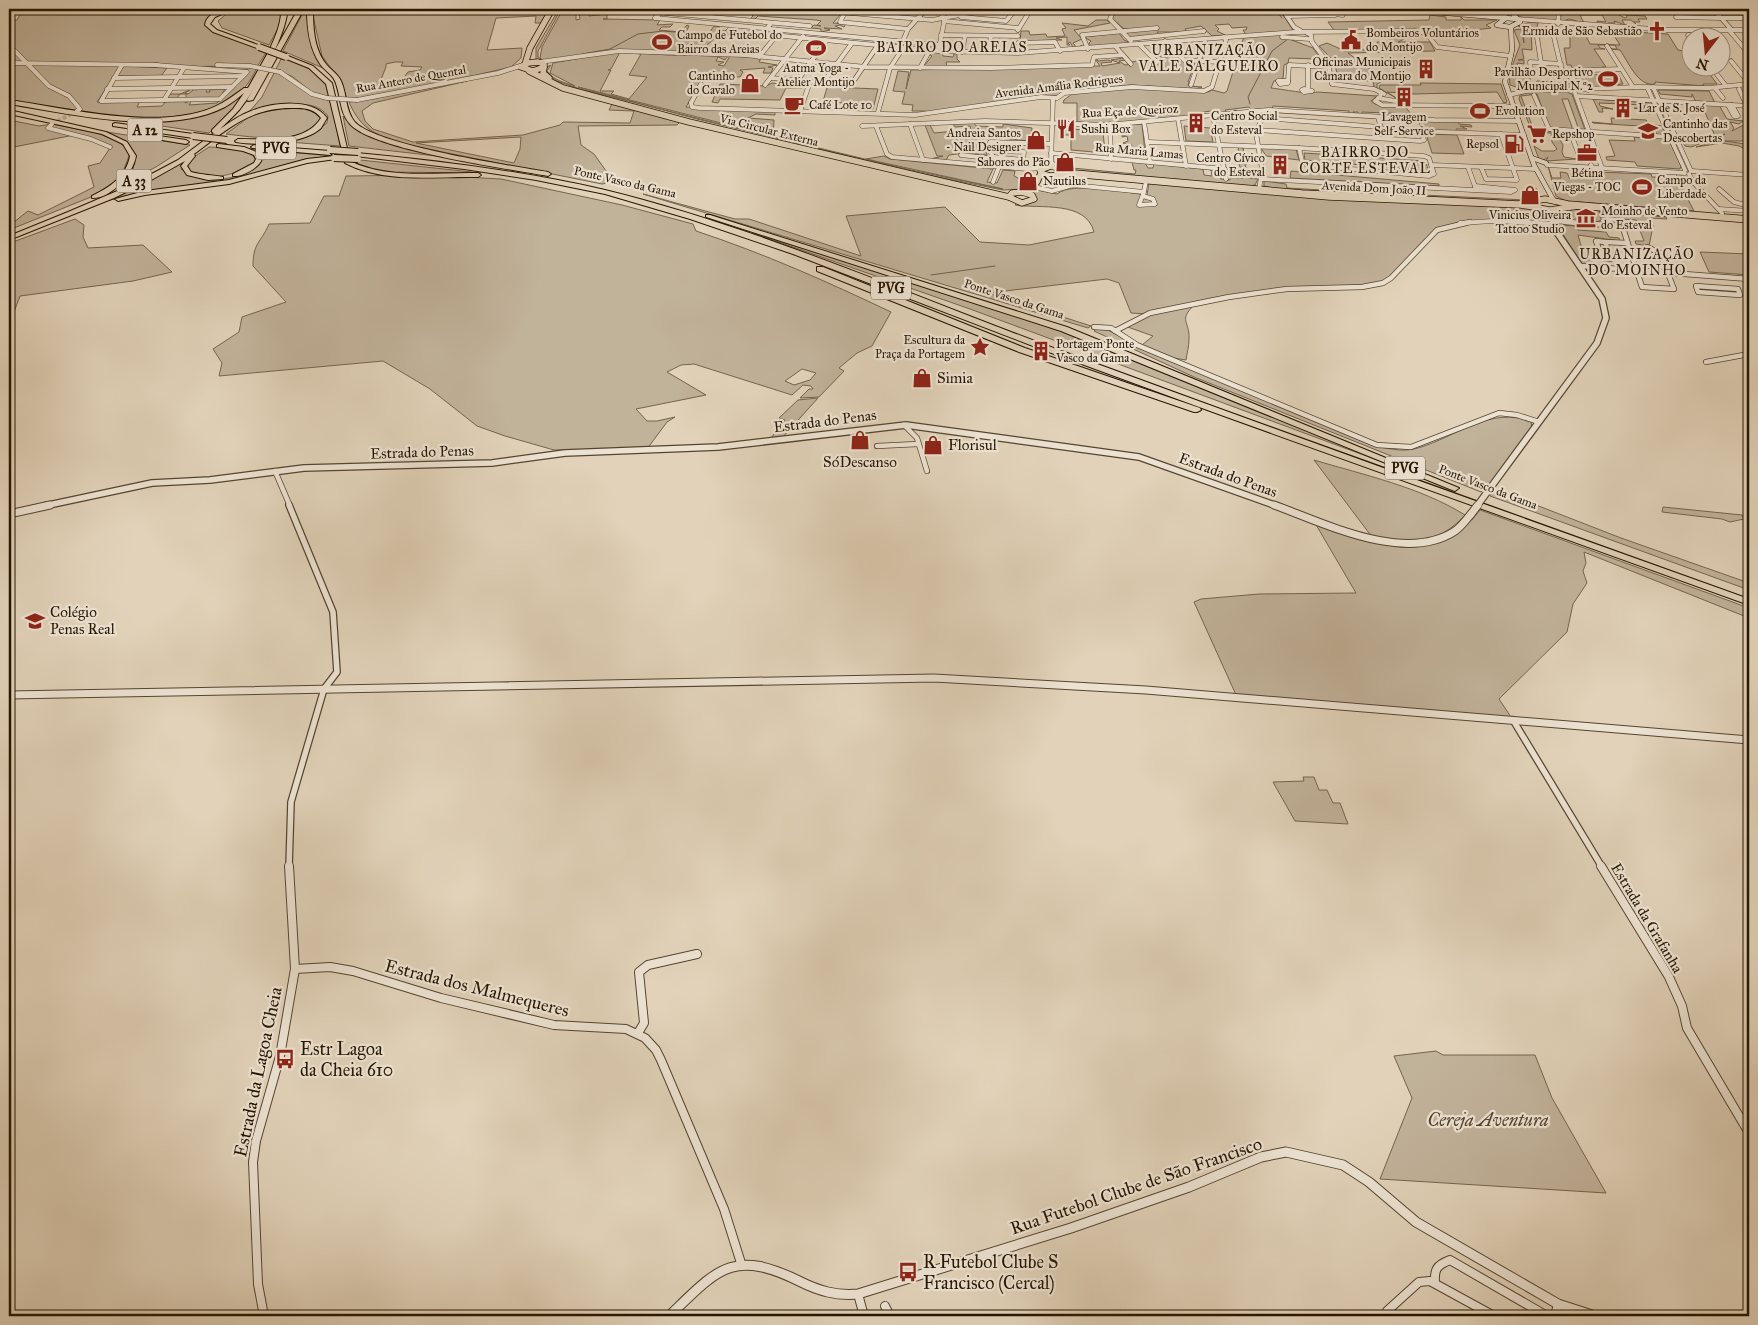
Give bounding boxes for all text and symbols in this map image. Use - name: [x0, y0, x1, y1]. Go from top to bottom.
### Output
- church icon: Ermida de São Sebastião: [1646, 20, 1668, 42]
- place label: Ermida de São Sebastião: [1522, 24, 1642, 38]
- place label: Bombeiros Voluntários do Montijo: [1366, 26, 1479, 54]
- place label: Campo de Futebol do Bairro das Areias: [677, 28, 782, 56]
- north arrow: [1680, 28, 1730, 78]
- public building icon: Bombeiros Voluntários do Montijo: [1340, 29, 1362, 51]
- sports icon: Campo de Futebol do Bairro das Areias: [651, 31, 673, 53]
- sports icon: Aatma Yoga - Atelier Montijo: [805, 37, 827, 59]
- district label: BAIRRO DO AREIAS: [876, 39, 1028, 56]
- district label: URBANIZAÇÃO VALE SALGUEIRO: [1137, 41, 1280, 75]
- text: N: [1694, 54, 1711, 74]
- place label: Oficinas Municipais Câmara do Montijo: [1313, 55, 1411, 83]
- building icon: Oficinas Municipais Câmara do Montijo: [1415, 58, 1437, 80]
- place label: Aatma Yoga - Atelier Montijo: [776, 61, 855, 89]
- street label: Rua Antero de Quental: [355, 62, 468, 96]
- place label: Pavilhão Desportivo Municipal N.º2: [1494, 65, 1593, 93]
- sports icon: Pavilhão Desportivo Municipal N.º2: [1597, 68, 1619, 90]
- place label: Cantinho do Cavalo: [687, 69, 735, 97]
- street label: Avenida Amália Rodrigues: [993, 71, 1124, 102]
- shop icon: Cantinho do Cavalo: [739, 72, 761, 94]
- building icon: Lavagem Self-Service: [1393, 86, 1415, 108]
- cafe icon: Café Lote 10: [783, 94, 805, 116]
- building icon: Lar de S. José: [1612, 97, 1634, 119]
- place label: Café Lote 10: [809, 98, 872, 112]
- sports icon: Evolution: [1469, 100, 1491, 122]
- street label: Rua Eça de Queiroz: [1081, 101, 1179, 121]
- place label: Lar de S. José: [1638, 101, 1705, 116]
- place label: Evolution: [1495, 104, 1545, 118]
- place label: Centro Social do Esteval: [1211, 109, 1278, 137]
- place label: Lavagem Self-Service: [1374, 110, 1434, 138]
- street label: Via Circular Externa: [717, 111, 821, 149]
- building icon: Centro Social do Esteval: [1185, 112, 1207, 134]
- place label: Cantinho das Descobertas: [1663, 117, 1728, 145]
- road number: A 12: [128, 118, 162, 142]
- restaurant icon: Sushi Box: [1055, 118, 1077, 140]
- school or university icon: Cantinho das Descobertas: [1637, 120, 1659, 142]
- place label: Sushi Box: [1081, 122, 1131, 136]
- supermarket icon: Repshop: [1526, 123, 1548, 145]
- place label: Andreia Santos - Nail Designer: [946, 126, 1021, 155]
- place label: Repshop: [1552, 127, 1595, 141]
- shop icon: Andreia Santos - Nail Designer: [1025, 129, 1047, 151]
- fuel station icon: Repsol: [1503, 133, 1525, 155]
- road number: PVG: [256, 136, 296, 160]
- place label: Repsol: [1466, 137, 1500, 151]
- street label: Rua Maria Lamas: [1094, 140, 1184, 162]
- office icon: Bétina Viegas - TOC: [1576, 142, 1598, 164]
- district label: BAIRRO DO CORTE ESTEVAL: [1299, 144, 1431, 177]
- shop icon: Sabores do Pão: [1054, 151, 1076, 173]
- place label: Centro Cívico do Esteval: [1196, 151, 1266, 179]
- building icon: Centro Cívico do Esteval: [1269, 154, 1291, 176]
- place label: Sabores do Pão: [977, 155, 1050, 169]
- street label: Ponte Vasco da Gama: [573, 163, 678, 201]
- place label: Bétina Viegas - TOC: [1552, 166, 1621, 195]
- road number: A 33: [116, 170, 152, 192]
- shop icon: Nautilus: [1017, 170, 1039, 192]
- place label: Campo da Liberdade: [1657, 173, 1707, 201]
- place label: Nautilus: [1043, 174, 1086, 188]
- sports icon: Campo da Liberdade: [1631, 176, 1653, 198]
- street label: Avenida Dom João II: [1320, 178, 1427, 199]
- shop icon: Vinicius Oliveira Tattoo Studio: [1519, 184, 1541, 206]
- place label: Moinho de Vento do Esteval: [1601, 204, 1687, 232]
- museum icon: Moinho de Vento do Esteval: [1575, 207, 1597, 229]
- place label: Vinicius Oliveira Tattoo Studio: [1488, 208, 1572, 236]
- district label: URBANIZAÇÃO DO MOINHO: [1579, 245, 1695, 279]
- road number: PVG: [871, 276, 911, 300]
- street label: Ponte Vasco da Gama: [962, 276, 1067, 322]
- place label: Escultura da Praça da Portagem: [875, 333, 966, 362]
- place icon: Escultura da Praça da Portagem: [969, 336, 991, 358]
- place label: Portagem Ponte Vasco da Gama: [1055, 337, 1134, 365]
- building icon: Portagem Ponte Vasco da Gama: [1030, 340, 1052, 362]
- shop icon: Simia: [911, 367, 933, 389]
- place label: Simia: [937, 369, 973, 387]
- street label: Estrada do Penas: [773, 406, 877, 436]
- shop icon: SóDescanso: [849, 429, 871, 451]
- shop icon: Florisul: [922, 434, 944, 456]
- place label: Florisul: [948, 436, 998, 454]
- street label: Estrada do Penas: [370, 441, 474, 463]
- street label: Estrada do Penas: [1176, 449, 1280, 501]
- place label: SóDescanso: [823, 453, 897, 471]
- road number: PVG: [1385, 456, 1425, 479]
- street label: Ponte Vasco da Gama: [1437, 462, 1540, 513]
- place label: Colégio Penas Real: [50, 603, 116, 638]
- school or university icon: Colégio Penas Real: [24, 610, 46, 632]
- street label: Estrada da Grafanha: [1607, 860, 1687, 977]
- street label: Estrada dos Malmequeres: [382, 954, 572, 1023]
- street label: Estrada da Lagoa Cheia: [229, 984, 288, 1159]
- place label: Estr Lagoa da Cheia 610: [300, 1038, 393, 1081]
- bus stop icon: Estr Lagoa da Cheia 610: [274, 1048, 296, 1070]
- park label: Cereja Aventura: [1427, 1109, 1549, 1131]
- street label: Rua Futebol Clube de São Francisco: [1007, 1132, 1265, 1240]
- place label: R Futebol Clube S Francisco (Cercal): [923, 1251, 1058, 1295]
- bus stop icon: R Futebol Clube S Francisco (Cercal): [897, 1261, 919, 1283]

